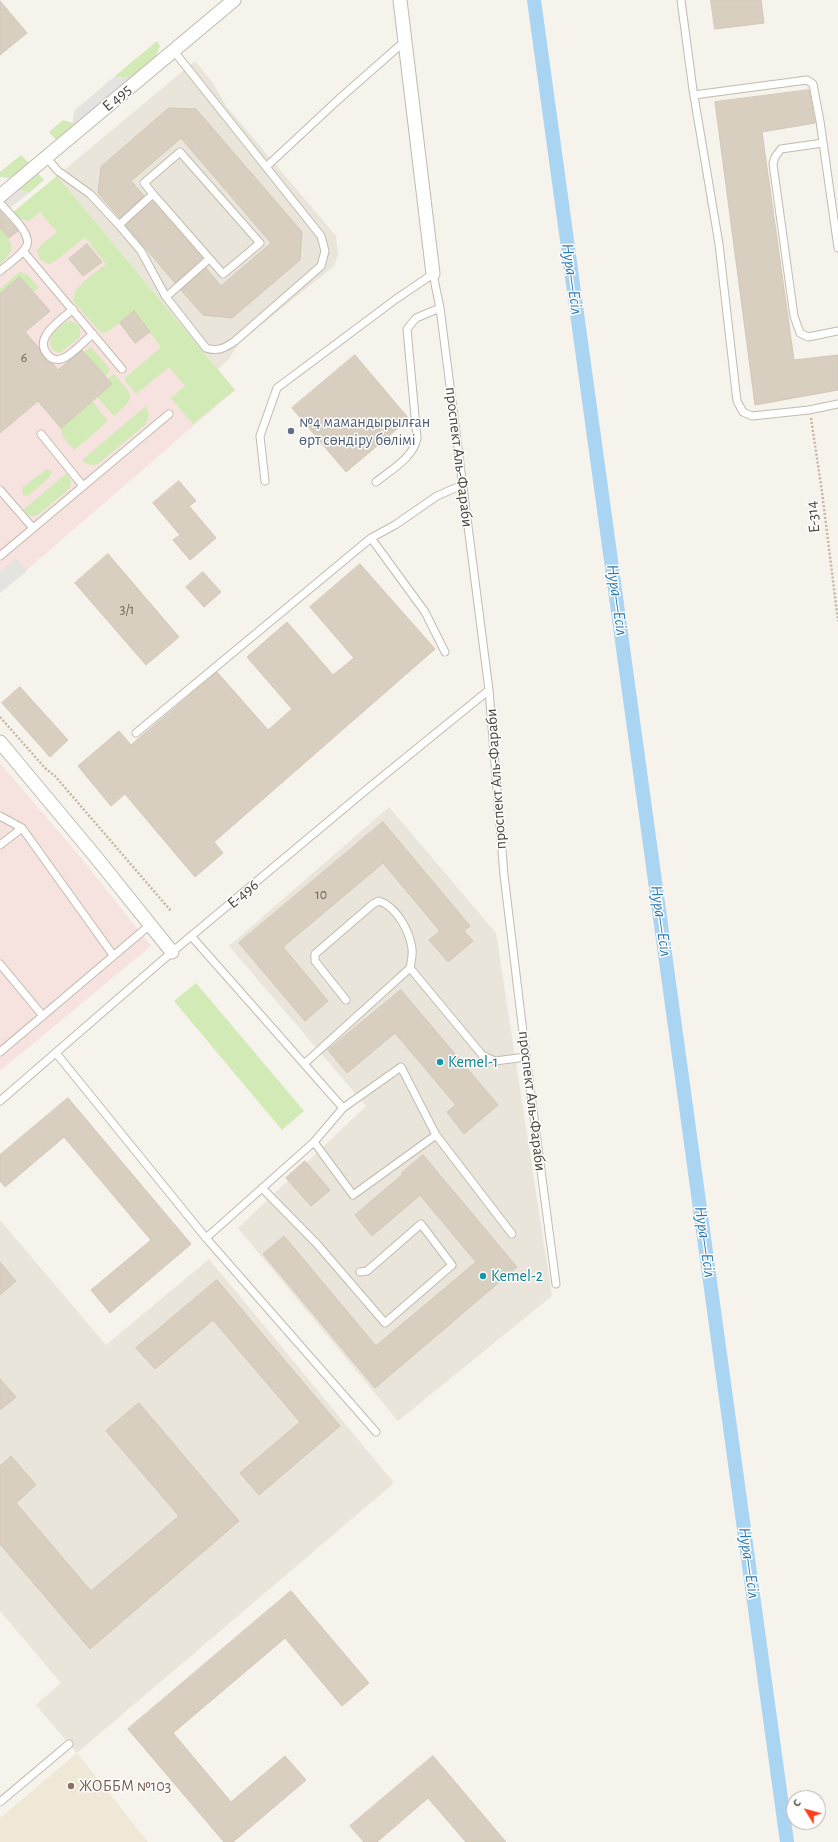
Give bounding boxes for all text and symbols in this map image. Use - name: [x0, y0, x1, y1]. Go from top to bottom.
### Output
- street label: E 495: [98, 80, 136, 116]
- water label: Нура—Есіл: [557, 242, 587, 316]
- house number: 6: [21, 350, 27, 366]
- street label: проспект Аль-Фараби: [441, 386, 477, 528]
- place label: №4 мамандырылған өрт сөндіру бөлімі: [299, 412, 430, 450]
- marker: №4 мамандырылған өрт сөндіру бөлімі: [286, 426, 296, 436]
- street label: E-314: [802, 500, 824, 534]
- water label: Нура—Есіл: [602, 563, 632, 637]
- house number: 3/1: [120, 602, 134, 618]
- street label: проспект Аль-Фараби: [481, 708, 511, 850]
- street label: E-496: [223, 875, 263, 913]
- water label: Нура—Есіл: [646, 884, 676, 958]
- house number: 10: [315, 887, 327, 903]
- street label: проспект Аль-Фараби: [514, 1030, 550, 1172]
- place label: Kemel-1: [448, 1052, 498, 1072]
- marker: Kemel-1: [435, 1057, 445, 1067]
- water label: Нура—Есіл: [690, 1205, 720, 1279]
- place label: Kemel-2: [491, 1266, 543, 1286]
- marker: Kemel-2: [478, 1271, 488, 1281]
- water label: Нура—Есіл: [734, 1526, 764, 1600]
- place label: ЖОББМ №103: [79, 1776, 171, 1796]
- marker: ЖОББМ №103: [66, 1781, 76, 1791]
- north arrow: [786, 1790, 826, 1830]
- text: С: [791, 1797, 803, 1809]

